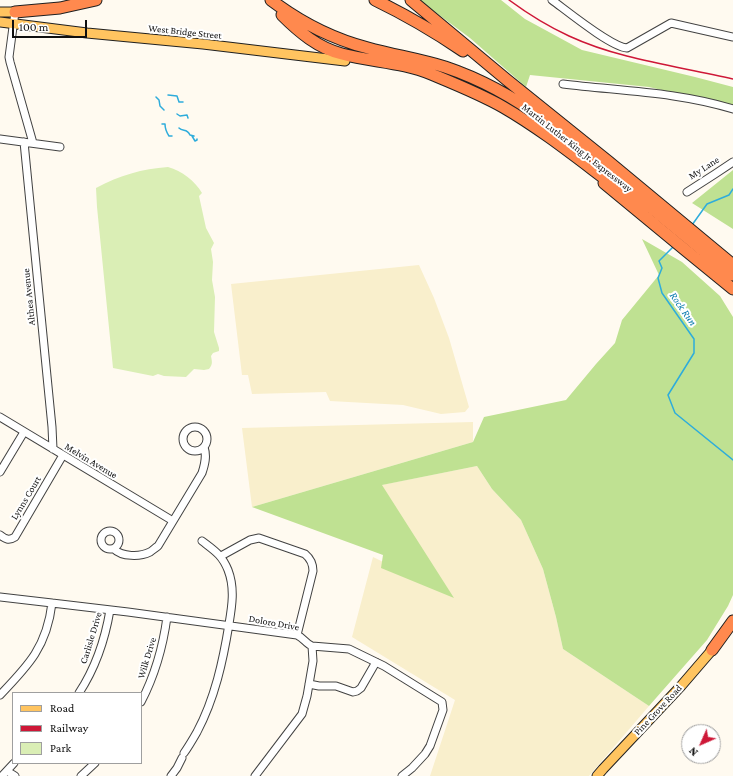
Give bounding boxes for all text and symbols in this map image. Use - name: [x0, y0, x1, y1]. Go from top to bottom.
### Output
- scale bar: [14, 12, 89, 38]
- text: 100 m: [19, 20, 48, 34]
- street label: West Bridge Street: [148, 22, 222, 42]
- street label: Martin Luther King Jr. Expressway: [519, 101, 635, 195]
- street label: My Lane: [686, 154, 722, 182]
- street label: Althea Avenue: [20, 268, 38, 326]
- water label: Rock Run: [667, 290, 699, 328]
- street label: Melvin Avenue: [63, 441, 119, 481]
- street label: Lynns Court: [8, 474, 44, 522]
- street label: Carlisle Drive: [77, 611, 105, 665]
- street label: Doloro Drive: [248, 613, 300, 633]
- street label: Wilk Drive: [135, 636, 159, 680]
- street label: Pine Grove Road: [631, 682, 685, 738]
- legend: [12, 692, 142, 764]
- text: Road: [50, 701, 74, 715]
- text: Railway: [50, 721, 88, 735]
- north arrow: [681, 724, 721, 764]
- text: Park: [50, 741, 71, 755]
- text: N: [686, 745, 700, 759]

